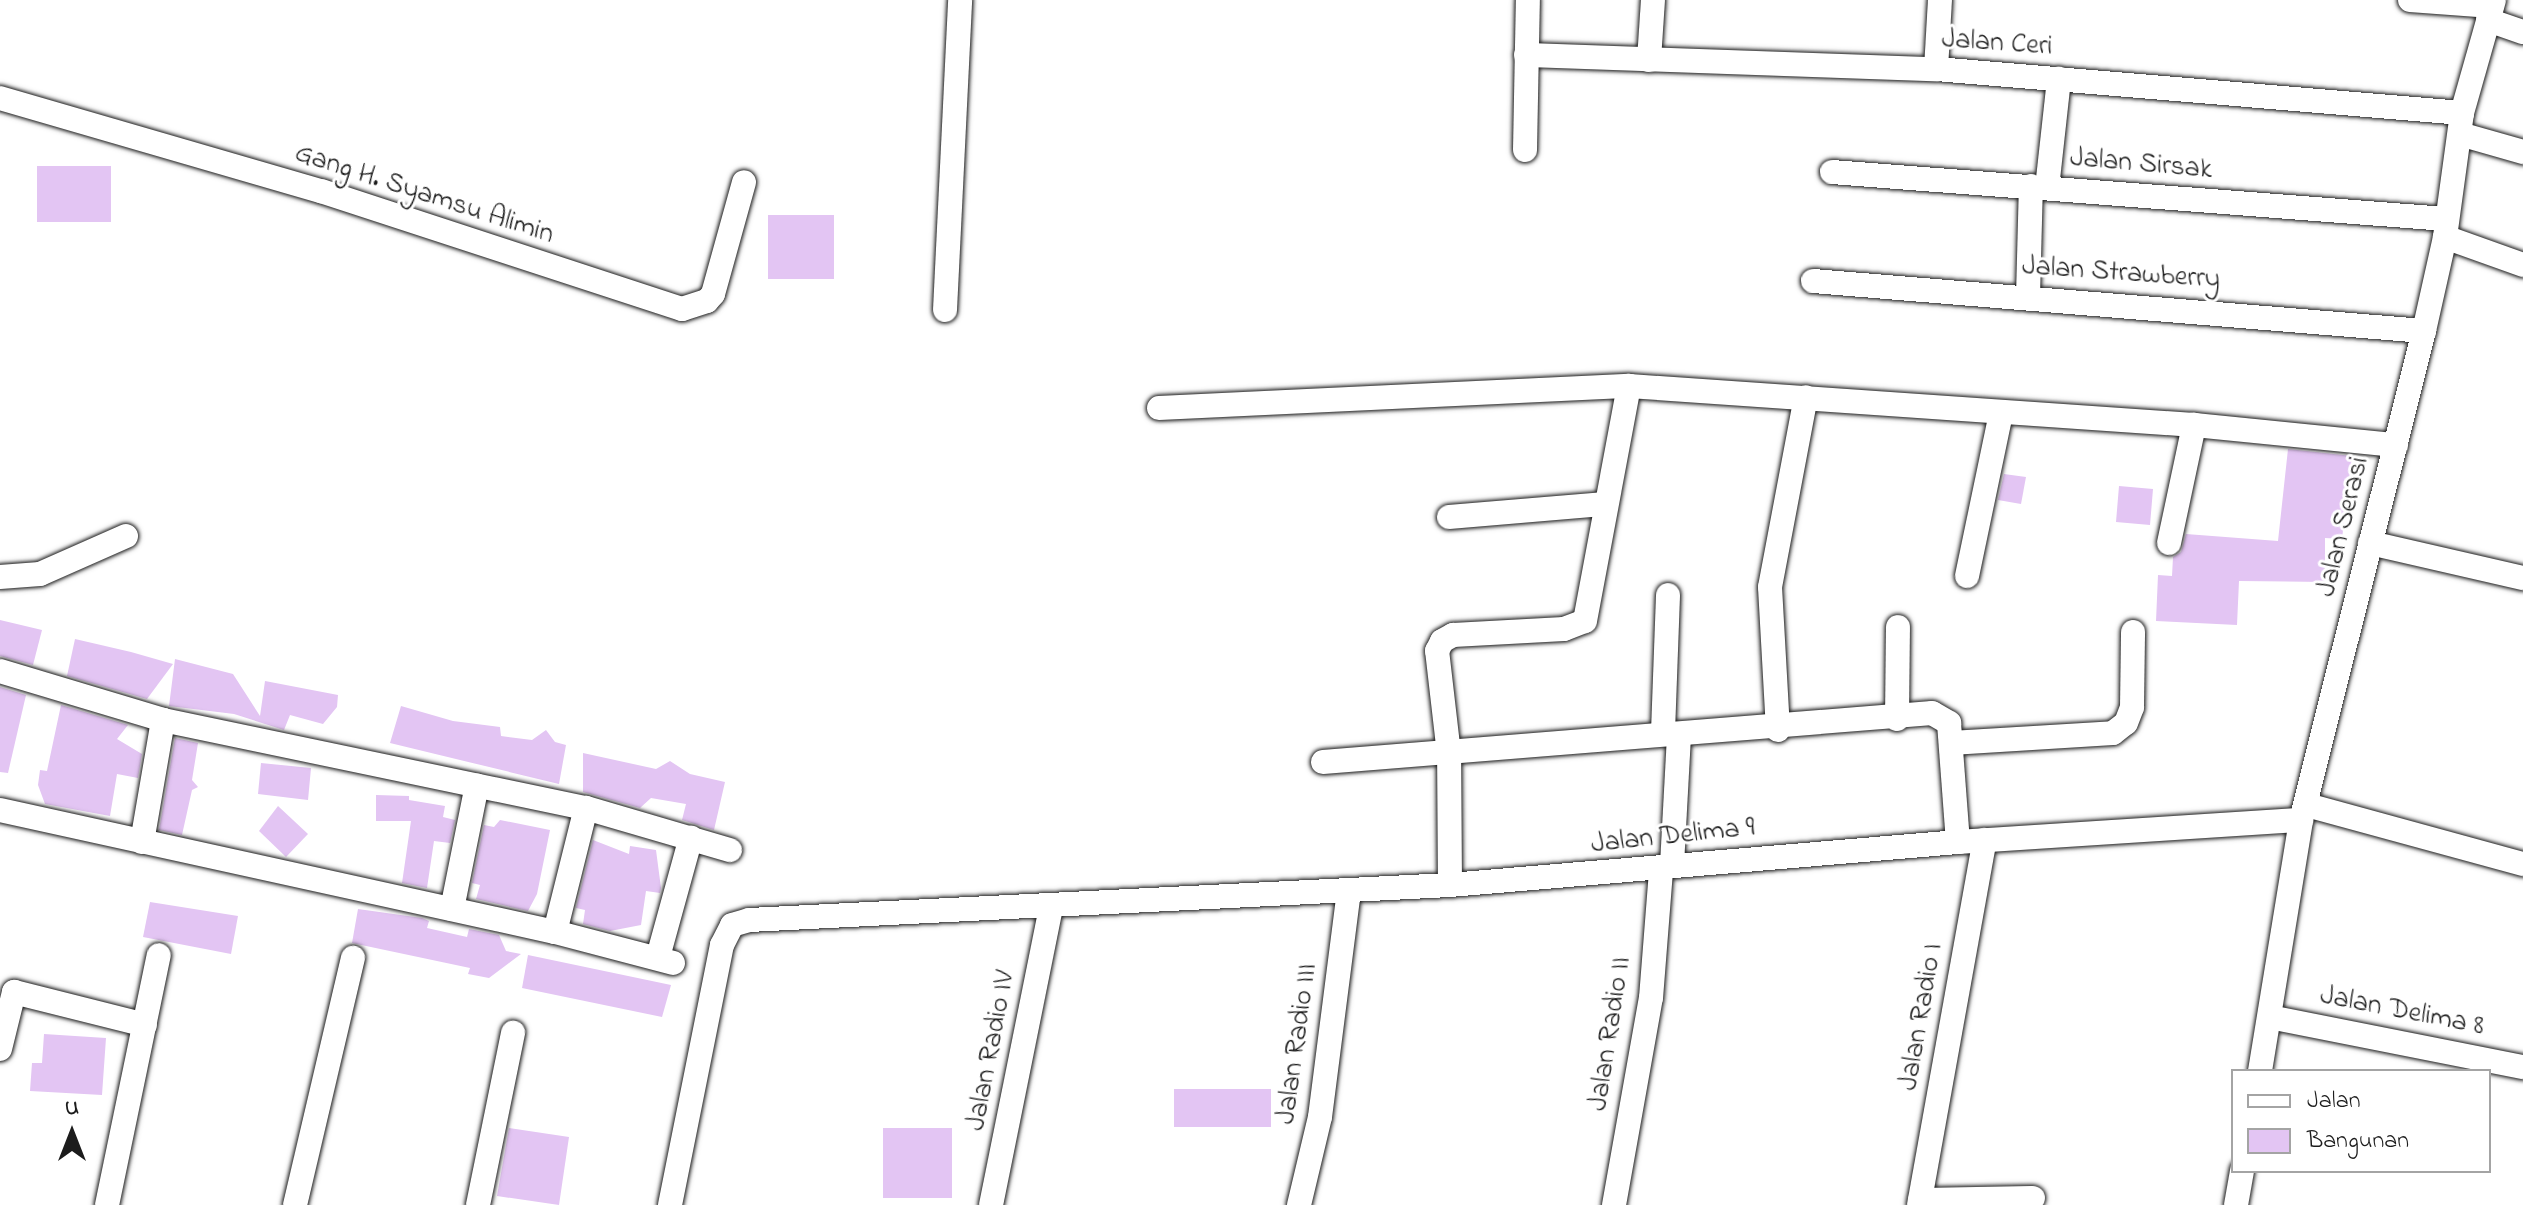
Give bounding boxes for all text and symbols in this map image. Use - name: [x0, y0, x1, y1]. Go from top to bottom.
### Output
- street label: Jalan Ceri: [1940, 23, 2054, 65]
- street label: Gang H. Syamsu Alimin: [290, 137, 558, 253]
- street label: Jalan Sirsak: [2068, 142, 2214, 188]
- street label: Jalan Strawberry: [2021, 250, 2221, 298]
- street label: Jalan Serasi: [2310, 454, 2378, 600]
- street label: Jalan Delima 9: [1589, 812, 1757, 862]
- street label: Jalan Radio I: [1893, 941, 1951, 1093]
- street label: Jalan Radio II: [1582, 955, 1640, 1113]
- street label: Jalan Radio III: [1270, 961, 1326, 1127]
- street label: Jalan Radio IV: [960, 968, 1024, 1134]
- street label: Jalan Delima 8: [2317, 980, 2487, 1044]
- legend: [2231, 1069, 2491, 1173]
- text: Jalan: [2307, 1084, 2361, 1119]
- north arrow: [32, 1093, 112, 1173]
- text: U: [65, 1093, 79, 1125]
- text: Bangunan: [2307, 1124, 2409, 1159]

